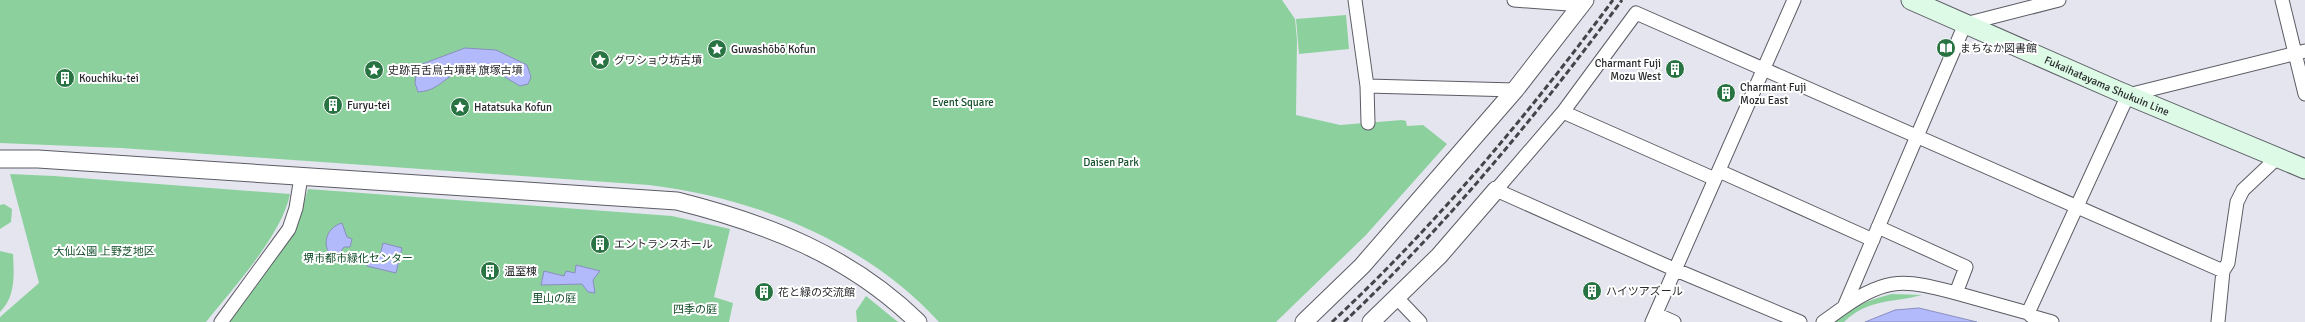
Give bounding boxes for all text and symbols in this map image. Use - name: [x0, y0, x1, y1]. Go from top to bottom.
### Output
- library icon: まちなか図書館: [1935, 37, 1957, 59]
- place icon: Guwashōbō Kofun: [706, 38, 728, 60]
- place label: まちなか図書館: [1960, 42, 2037, 55]
- place label: Guwashōbō Kofun: [731, 43, 816, 56]
- place icon: グワショウ坊古墳: [589, 49, 611, 71]
- street label: Fukaihatayama Shukuin Line: [2043, 53, 2171, 118]
- place label: グワショウ坊古墳: [614, 54, 702, 67]
- place label: Charmant Fuji Mozu West: [1595, 57, 1661, 83]
- building icon: Charmant Fuji Mozu West: [1664, 58, 1686, 80]
- place icon: 史跡百舌鳥古墳群 旗塚古墳: [363, 59, 385, 81]
- place label: 史跡百舌鳥古墳群 旗塚古墳: [388, 64, 522, 77]
- building icon: Kouchiku-tei: [54, 67, 76, 89]
- place label: Kouchiku-tei: [79, 72, 139, 85]
- place label: Charmant Fuji Mozu East: [1740, 81, 1806, 107]
- building icon: Charmant Fuji Mozu East: [1715, 82, 1737, 104]
- building icon: Furyu-tei: [322, 94, 344, 116]
- place icon: Hatatsuka Kofun: [449, 96, 471, 118]
- park label: Event Square: [932, 96, 994, 109]
- place label: Furyu-tei: [347, 99, 390, 112]
- place label: Hatatsuka Kofun: [474, 101, 552, 114]
- park label: Daisen Park: [1083, 156, 1139, 169]
- building icon: エントランスホール: [589, 233, 611, 255]
- place label: エントランスホール: [614, 238, 713, 251]
- park label: 大仙公園 上野芝地区: [53, 245, 155, 258]
- park label: 堺市都市緑化センター: [303, 252, 413, 265]
- building icon: 温室棟: [479, 260, 501, 282]
- place label: 温室棟: [504, 265, 537, 278]
- building icon: ハイツアズール: [1581, 280, 1603, 302]
- building icon: 花と緑の交流館: [753, 281, 775, 303]
- place label: ハイツアズール: [1606, 285, 1683, 298]
- place label: 花と緑の交流館: [778, 286, 855, 299]
- park label: 里山の庭: [532, 292, 576, 305]
- park label: 四季の庭: [673, 303, 717, 316]

